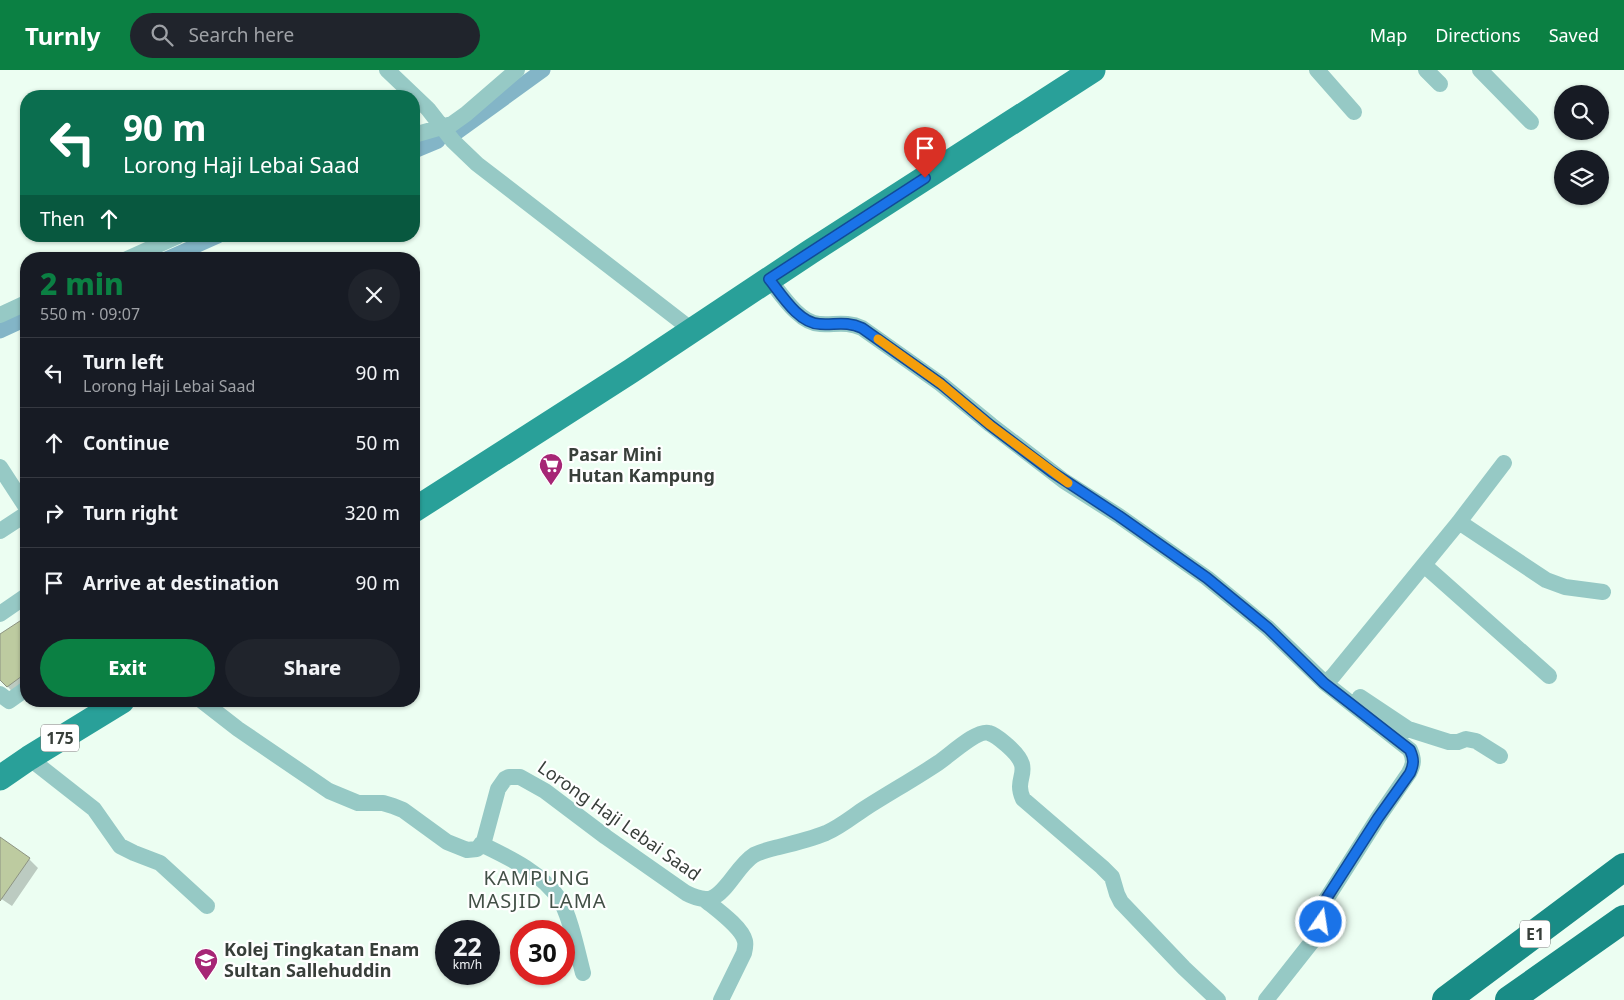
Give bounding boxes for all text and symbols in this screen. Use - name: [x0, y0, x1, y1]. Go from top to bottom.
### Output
- search box: [130, 13, 480, 58]
- text: Turnly: [25, 19, 100, 52]
- icon: search: [148, 21, 176, 49]
- text: Search here: [188, 22, 294, 48]
- text: Map: [1370, 23, 1407, 47]
- text: Directions: [1435, 23, 1521, 47]
- text: Saved: [1549, 23, 1599, 47]
- map controls: [1554, 85, 1609, 205]
- button: search: [1554, 85, 1609, 140]
- text: 90 m: [123, 104, 206, 151]
- icon: left: [40, 110, 105, 175]
- pin: [904, 127, 946, 178]
- icon: arrive: [911, 134, 939, 162]
- text: Lorong Haji Lebai Saad: [123, 149, 360, 179]
- button: layers: [1554, 150, 1609, 205]
- icon: ahead: [95, 205, 123, 233]
- text: Then: [40, 206, 85, 232]
- text: 2 min: [40, 263, 124, 304]
- button: close: [348, 269, 400, 321]
- text: 550 m · 09:07: [40, 303, 140, 325]
- text: Turn left: [83, 349, 164, 375]
- icon: left: [40, 359, 68, 387]
- text: 90 m: [356, 360, 400, 386]
- text: Lorong Haji Lebai Saad: [83, 375, 255, 397]
- icon: ahead: [40, 429, 68, 457]
- text: Continue: [83, 430, 169, 456]
- text: 50 m: [356, 430, 400, 456]
- place label: Pasar Mini Hutan Kampung: [568, 442, 715, 487]
- supermarket icon: Pasar Mini Hutan Kampung: [538, 452, 564, 486]
- icon: right: [40, 499, 68, 527]
- text: Turn right: [83, 500, 178, 526]
- text: 320 m: [345, 500, 400, 526]
- icon: arrive: [40, 569, 68, 597]
- text: Arrive at destination: [83, 570, 279, 596]
- text: 90 m: [356, 570, 400, 596]
- button: Exit: [40, 639, 215, 697]
- button: Share: [225, 639, 400, 697]
- road number: 175: [41, 724, 79, 751]
- street label: Lorong Haji Lebai Saad: [533, 755, 706, 886]
- district label: KAMPUNG MASJID LAMA: [467, 864, 607, 914]
- position arrow: [1294, 895, 1346, 947]
- speed limit sign: 30: [510, 920, 575, 985]
- road number: E1: [1520, 921, 1550, 948]
- text: 22: [453, 929, 482, 963]
- place label: Kolej Tingkatan Enam Sultan Sallehuddin: [224, 937, 419, 982]
- school or university icon: Kolej Tingkatan Enam Sultan Sallehuddin: [193, 947, 219, 981]
- text: km/h: [453, 956, 482, 973]

